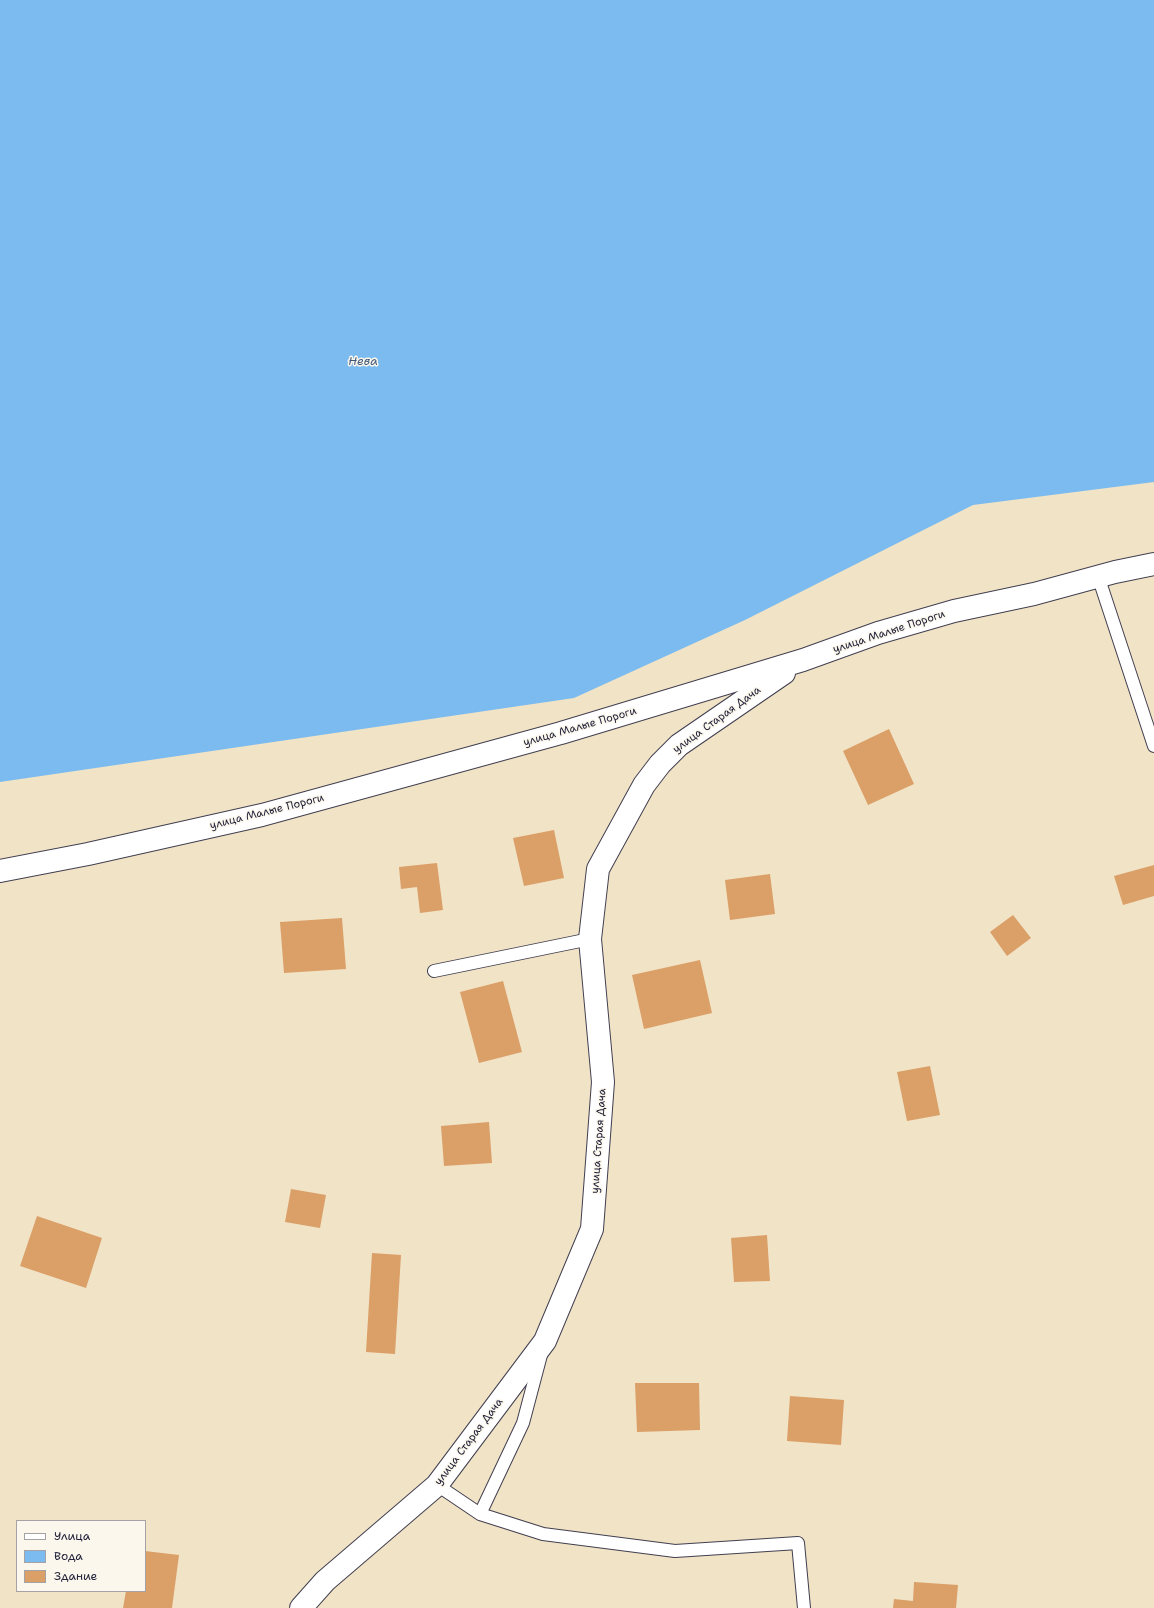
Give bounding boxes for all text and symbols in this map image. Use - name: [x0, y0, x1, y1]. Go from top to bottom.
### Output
- water label: Нева: [348, 355, 378, 369]
- street label: улица Малые Пороги: [831, 608, 947, 656]
- street label: улица Старая Дача: [670, 684, 764, 756]
- street label: улица Малые Пороги: [522, 705, 638, 749]
- street label: улица Малые Пороги: [209, 791, 325, 833]
- street label: улица Старая Дача: [589, 1088, 609, 1194]
- street label: улица Старая Дача: [432, 1396, 506, 1488]
- legend: [16, 1520, 146, 1592]
- text: Улица: [54, 1528, 90, 1544]
- text: Вода: [54, 1548, 83, 1564]
- text: Здание: [54, 1568, 97, 1584]

